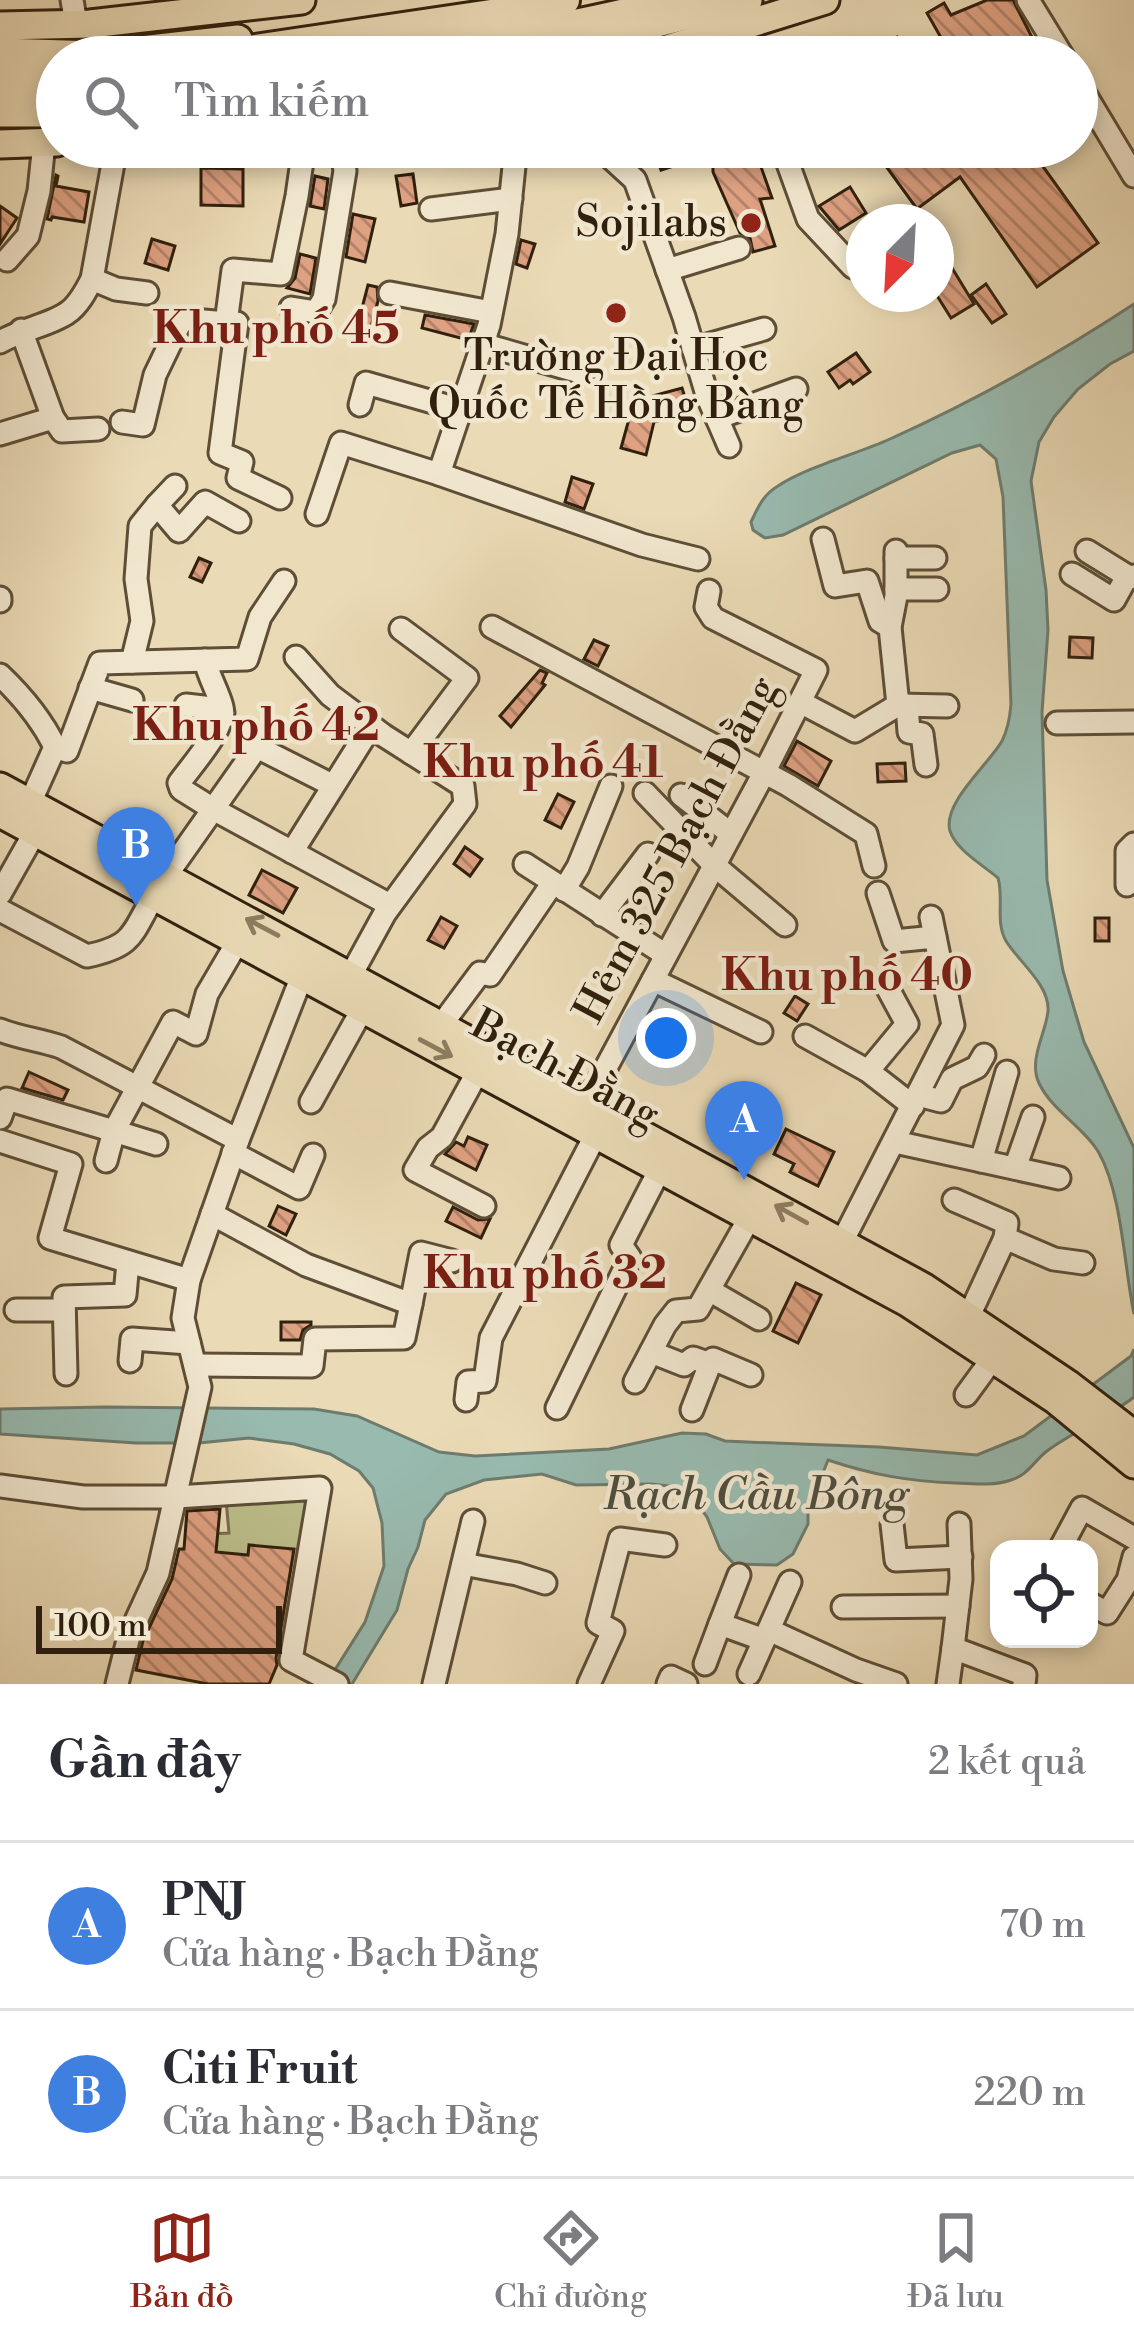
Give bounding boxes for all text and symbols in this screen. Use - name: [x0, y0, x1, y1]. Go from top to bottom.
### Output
- search box: [36, 36, 1098, 168]
- icon: search: [78, 69, 144, 135]
- text: Tìm kiếm: [174, 74, 369, 131]
- place label: Sojilabs: [576, 197, 727, 251]
- north arrow: [846, 204, 954, 312]
- marker: Sojilabs: [738, 210, 764, 236]
- marker: Trường Đại Học Quốc Tế Hồng Bàng: [603, 300, 629, 326]
- district label: Khu phố 45: [152, 301, 400, 358]
- place label: Trường Đại Học Quốc Tế Hồng Bàng: [428, 331, 804, 433]
- street label: Hẻm 325 Bạch Đằng: [563, 667, 792, 1033]
- district label: Khu phố 42: [132, 698, 380, 755]
- district label: Khu phố 41: [423, 735, 664, 792]
- pin: B: [97, 807, 175, 906]
- one-way arrow: [245, 915, 280, 938]
- district label: Khu phố 40: [721, 948, 973, 1005]
- street label: Bạch Đằng: [460, 998, 669, 1143]
- your location: [636, 1008, 696, 1068]
- one-way arrow: [417, 1037, 452, 1060]
- pin: A: [705, 1081, 783, 1180]
- one-way arrow: [775, 1201, 810, 1225]
- district label: Khu phố 32: [423, 1246, 667, 1303]
- water label: Rạch Cầu Bông: [603, 1467, 910, 1524]
- map controls: [990, 1540, 1098, 1648]
- button: locate: [990, 1540, 1098, 1648]
- scale bar: [36, 1600, 282, 1653]
- text: 100 m: [54, 1606, 147, 1647]
- text: Gần đây: [48, 1730, 241, 1794]
- text: 2 kết quả: [928, 1738, 1086, 1787]
- text: PNJ: [162, 1873, 246, 1930]
- text: A: [73, 1901, 101, 1950]
- text: 70 m: [999, 1901, 1086, 1950]
- text: Cửa hàng · Bạch Đằng: [162, 1930, 539, 1979]
- text: Citi Fruit: [162, 2041, 358, 2098]
- text: B: [72, 2069, 102, 2118]
- text: 220 m: [973, 2069, 1086, 2118]
- text: Cửa hàng · Bạch Đằng: [162, 2098, 539, 2147]
- tab: Bản đồ: [130, 2205, 234, 2318]
- tab: Chỉ đường: [494, 2205, 647, 2318]
- tab: Đã lưu: [907, 2205, 1004, 2318]

